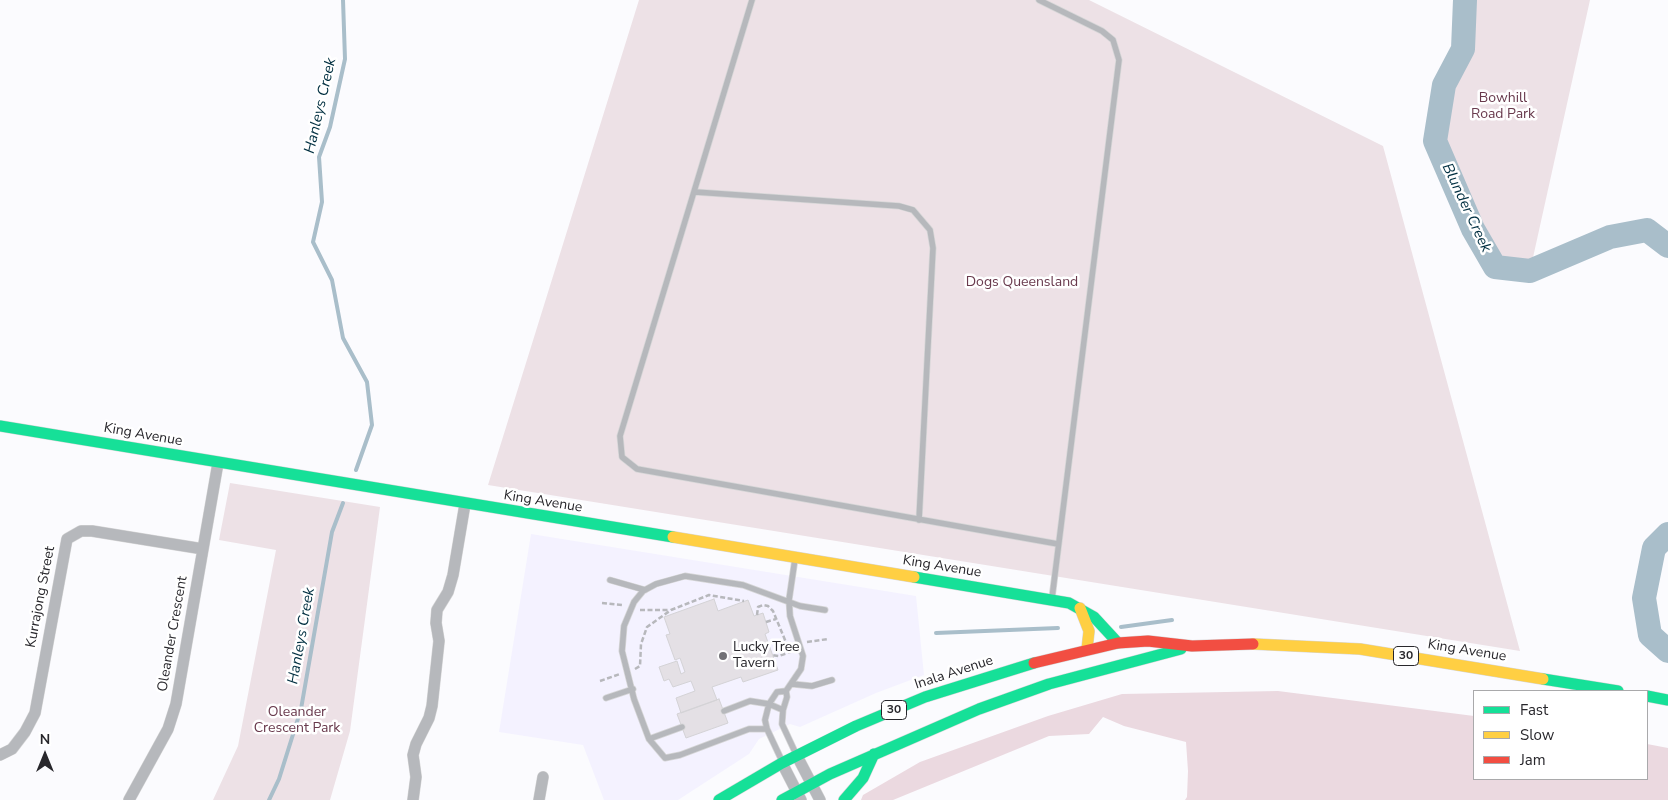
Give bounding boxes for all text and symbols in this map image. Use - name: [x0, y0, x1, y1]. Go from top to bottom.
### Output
- water label: Hanleys Creek: [301, 56, 341, 156]
- park label: Bowhill Road Park: [1471, 91, 1535, 124]
- water label: Blunder Creek: [1437, 161, 1495, 255]
- park label: Dogs Queensland: [966, 275, 1078, 291]
- street label: King Avenue: [102, 420, 184, 450]
- street label: King Avenue: [502, 487, 584, 517]
- street label: Kurrajong Street: [23, 545, 59, 649]
- street label: King Avenue: [901, 552, 983, 582]
- street label: Oleander Crescent: [155, 575, 191, 693]
- water label: Hanleys Creek: [285, 586, 319, 686]
- street label: King Avenue: [1426, 636, 1508, 666]
- place label: Lucky Tree Tavern: [733, 640, 800, 672]
- road number: 30: [1394, 646, 1418, 666]
- marker: Lucky Tree Tavern: [717, 650, 729, 662]
- street label: Inala Avenue: [913, 652, 995, 694]
- legend: [1473, 690, 1648, 780]
- road number: 30: [882, 700, 906, 720]
- text: Fast: [1520, 700, 1548, 720]
- park label: Oleander Crescent Park: [254, 705, 340, 738]
- text: Slow: [1520, 725, 1554, 745]
- north arrow: [20, 730, 70, 780]
- text: N: [40, 730, 50, 749]
- text: Jam: [1520, 750, 1546, 770]

